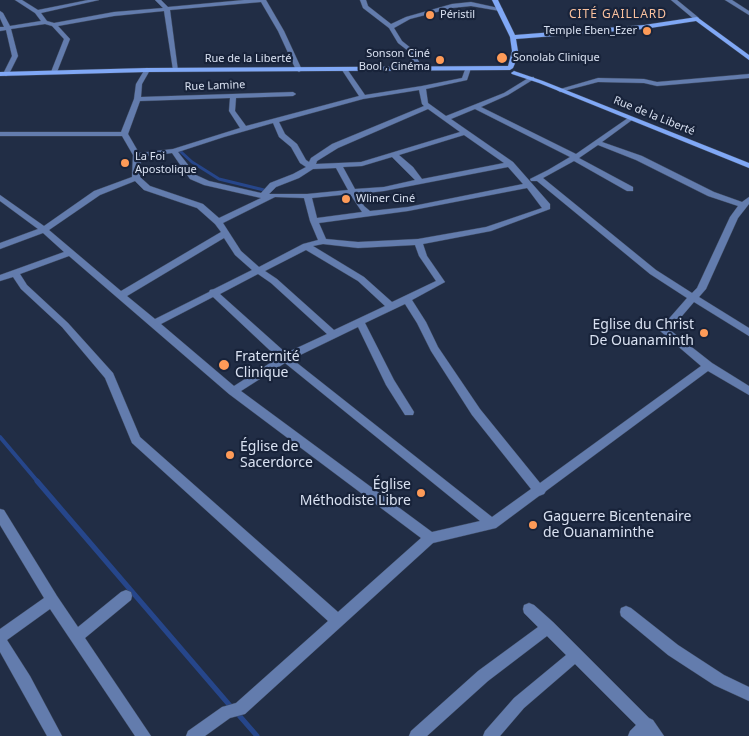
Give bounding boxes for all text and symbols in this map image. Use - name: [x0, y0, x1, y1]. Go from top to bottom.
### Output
- place label: Péristil: [440, 8, 475, 22]
- district label: CITÉ GAILLARD: [567, 8, 669, 22]
- marker: Péristil: [424, 9, 436, 21]
- place label: Temple Eben_Ezer: [544, 24, 637, 38]
- marker: Temple Eben_Ezer: [641, 25, 653, 37]
- place label: Sonson Ciné Bool , Cinéma: [359, 47, 430, 73]
- marker: Sonolab Clinique: [495, 51, 509, 65]
- place label: Sonolab Clinique: [513, 51, 600, 65]
- street label: Rue de la Liberté: [205, 52, 291, 66]
- marker: Sonson Ciné Bool , Cinéma: [434, 54, 446, 66]
- street label: Rue Lamine: [184, 78, 246, 94]
- street label: Rue de la Liberté: [611, 94, 697, 138]
- place label: La Foi Apostolique: [135, 150, 197, 176]
- marker: La Foi Apostolique: [119, 157, 131, 169]
- place label: Wliner Ciné: [356, 192, 415, 206]
- marker: Wliner Ciné: [340, 193, 352, 205]
- place label: Eglise du Christ De Ouanaminth: [589, 317, 694, 350]
- marker: Eglise du Christ De Ouanaminth: [698, 327, 710, 339]
- place label: Fraternité Clinique: [235, 349, 300, 382]
- marker: Fraternité Clinique: [217, 358, 231, 372]
- place label: Église de Sacerdorce: [240, 439, 313, 472]
- marker: Église de Sacerdorce: [224, 449, 236, 461]
- place label: Église Méthodiste Libre: [300, 477, 411, 510]
- marker: Église Méthodiste Libre: [415, 487, 427, 499]
- place label: Gaguerre Bicentenaire de Ouanaminthe: [543, 509, 691, 542]
- marker: Gaguerre Bicentenaire de Ouanaminthe: [527, 519, 539, 531]

